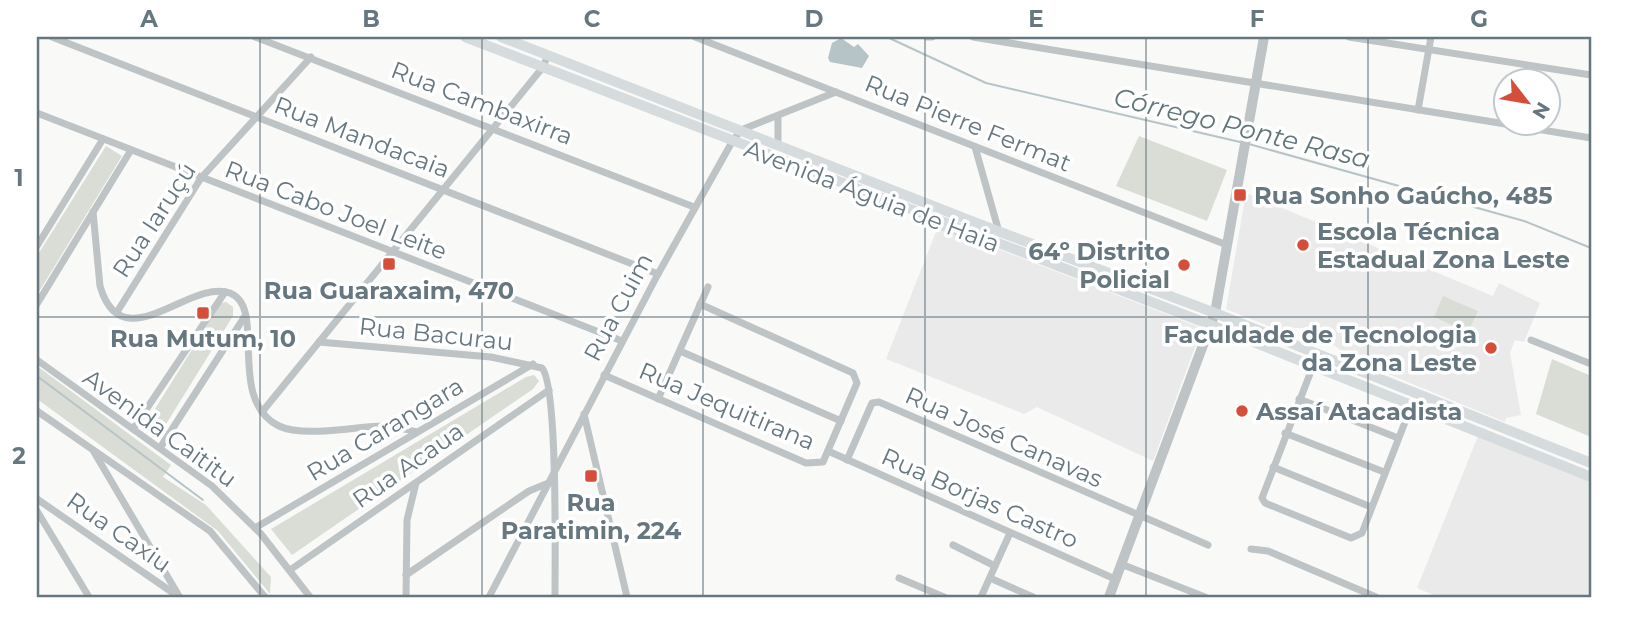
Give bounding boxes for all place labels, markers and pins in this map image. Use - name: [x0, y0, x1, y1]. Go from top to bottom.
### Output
- place label: Rua Sonho Gaúcho, 485: [1254, 181, 1553, 210]
- marker: Rua Sonho Gaúcho, 485: [1232, 187, 1248, 203]
- place label: Escola Técnica Estadual Zona Leste: [1317, 217, 1570, 274]
- place label: 64º Distrito Policial: [1028, 237, 1170, 294]
- marker: Escola Técnica Estadual Zona Leste: [1295, 237, 1311, 253]
- marker: Rua Guaraxaim, 470: [381, 256, 397, 272]
- marker: 64º Distrito Policial: [1176, 257, 1192, 273]
- place label: Rua Guaraxaim, 470: [264, 276, 514, 305]
- marker: Rua Mutum, 10: [195, 305, 211, 321]
- place label: Faculdade de Tecnologia da Zona Leste: [1164, 320, 1477, 377]
- place label: Rua Mutum, 10: [110, 324, 296, 353]
- marker: Faculdade de Tecnologia da Zona Leste: [1483, 340, 1499, 356]
- place label: Assaí Atacadista: [1255, 397, 1462, 426]
- marker: Assaí Atacadista: [1234, 403, 1250, 419]
- marker: Rua Paratimin, 224: [583, 468, 599, 484]
- place label: Rua Paratimin, 224: [501, 488, 682, 545]

